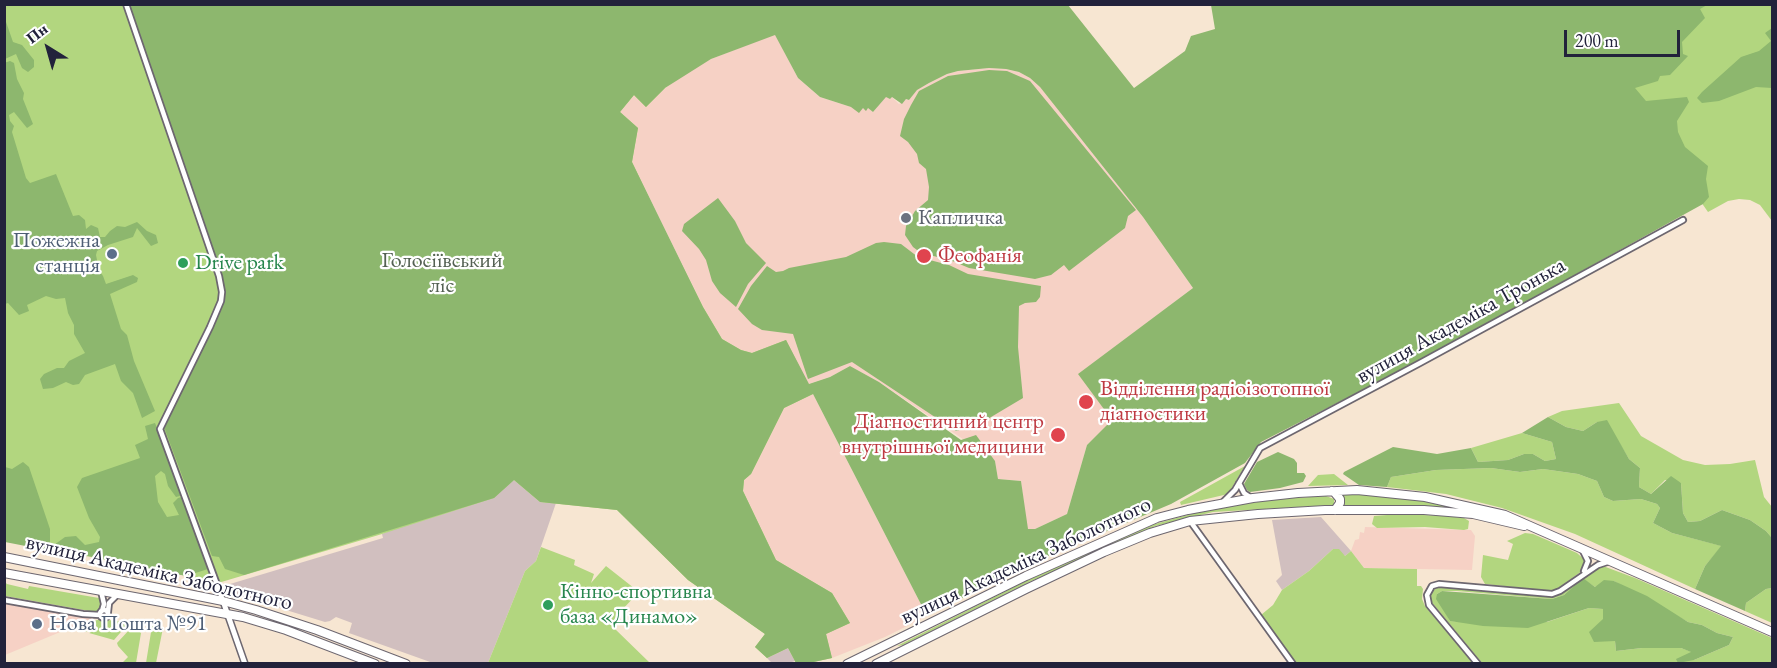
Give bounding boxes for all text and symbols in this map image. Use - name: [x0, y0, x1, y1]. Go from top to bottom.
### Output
- north arrow: [18, 18, 78, 78]
- text: Пн: [22, 18, 52, 48]
- scale bar: [1567, 18, 1682, 56]
- text: 200 m: [1575, 29, 1619, 52]
- place label: Капличка: [918, 205, 1003, 231]
- marker: Капличка: [899, 211, 913, 225]
- place label: Пожежна станція: [13, 228, 100, 280]
- place label: Феофанія: [938, 243, 1022, 269]
- marker: Пожежна станція: [105, 247, 119, 261]
- marker: Феофанія: [915, 247, 933, 265]
- park label: Голосіївський ліс: [381, 248, 503, 300]
- place label: Drive park: [195, 250, 284, 276]
- street label: вулиця Академіка Тронька: [1352, 253, 1570, 389]
- marker: Drive park: [176, 256, 190, 270]
- place label: Відділення радіоізотопної діагностики: [1100, 376, 1329, 428]
- marker: Відділення радіоізотопної діагностики: [1077, 393, 1095, 411]
- place label: Діагностичний центр внутрішньої медицини: [842, 409, 1044, 460]
- marker: Діагностичний центр внутрішньої медицини: [1049, 426, 1067, 444]
- street label: вулиця Академіка Заболотного: [897, 491, 1155, 631]
- street label: вулиця Академіка Заболотного: [23, 529, 295, 617]
- place label: Кінно-спортивна база «Динамо»: [560, 579, 712, 630]
- marker: Кінно-спортивна база «Динамо»: [541, 598, 555, 612]
- place label: Нова Пошта №91: [49, 611, 207, 637]
- marker: Нова Пошта №91: [30, 617, 44, 631]

